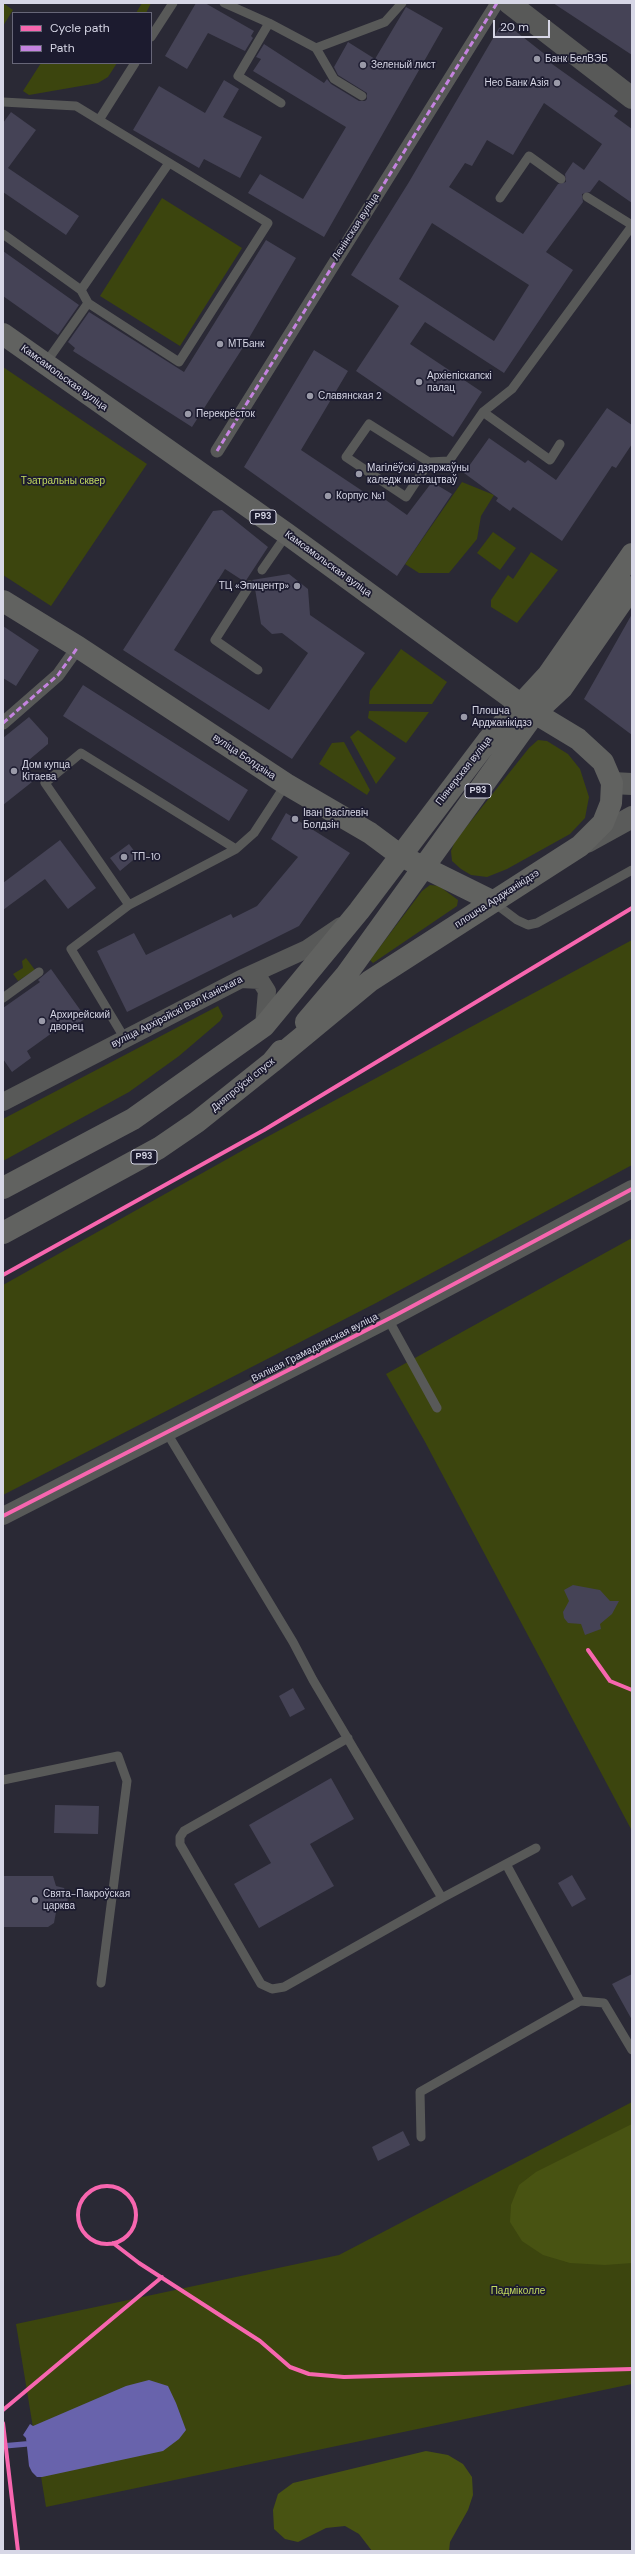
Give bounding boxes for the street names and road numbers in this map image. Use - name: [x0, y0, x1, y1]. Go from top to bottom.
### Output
- street label: Ленінская вуліца: [330, 191, 382, 263]
- street label: Камсамольская вуліца: [18, 342, 110, 414]
- road number: Р93: [250, 510, 276, 524]
- street label: Камсамольская вуліца: [282, 528, 374, 600]
- street label: вуліца Болдзіна: [210, 732, 278, 782]
- street label: Піянерская вуліца: [433, 734, 495, 808]
- road number: Р93: [465, 784, 491, 798]
- street label: плошча Арджанікідзэ: [452, 867, 542, 931]
- street label: вуліца Архірэйскі Вал Каніскага: [109, 974, 245, 1050]
- street label: Дняпроўскі спуск: [209, 1056, 277, 1114]
- road number: Р93: [131, 1150, 157, 1164]
- street label: Вялікая Грамадзянская вуліца: [250, 1311, 380, 1385]

